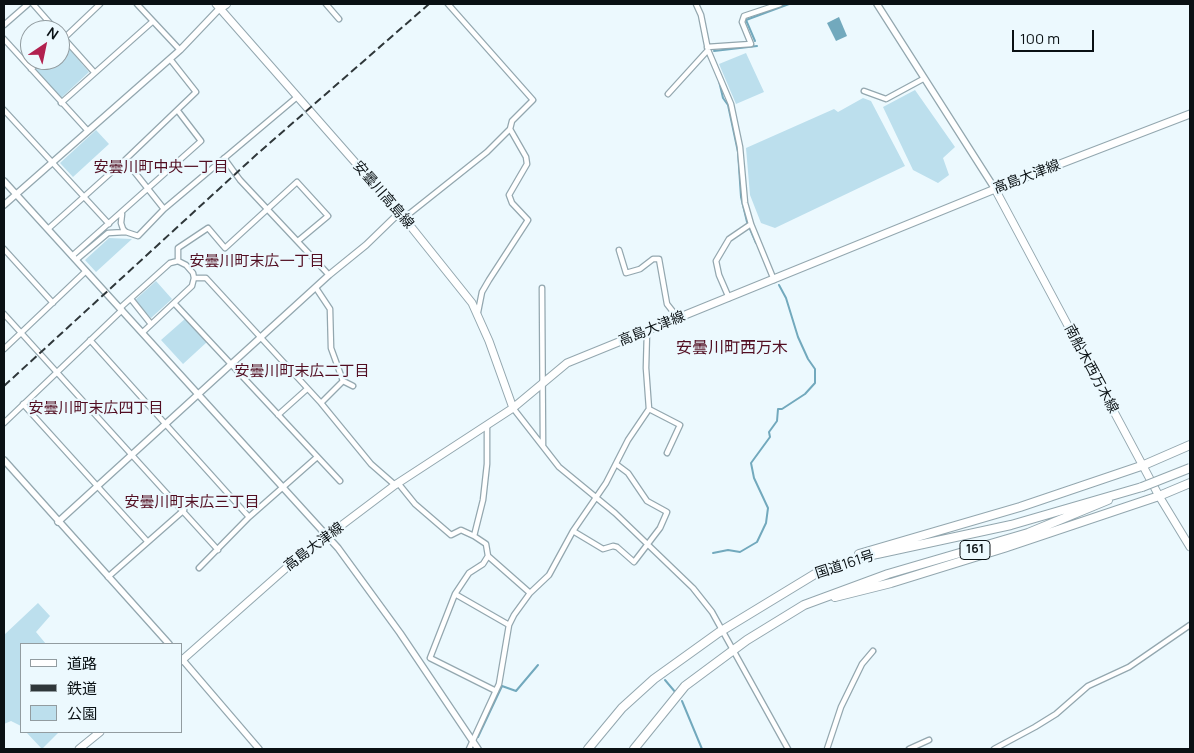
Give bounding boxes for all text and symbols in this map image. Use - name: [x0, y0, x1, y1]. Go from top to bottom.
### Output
- north arrow: [20, 20, 70, 70]
- scale bar: [1014, 20, 1096, 52]
- text: N: [44, 22, 63, 44]
- text: 100 m: [1020, 28, 1060, 49]
- street label: 高島大津線: [991, 157, 1063, 197]
- street label: 安曇川高島線: [349, 158, 417, 232]
- district label: 安曇川町中央一丁目: [94, 159, 228, 177]
- district label: 安曇川町末広一丁目: [190, 253, 324, 271]
- street label: 高島大津線: [616, 308, 688, 350]
- street label: 南船木西万木線: [1061, 322, 1121, 416]
- district label: 安曇川町西万木: [676, 339, 788, 359]
- district label: 安曇川町末広二丁目: [235, 363, 369, 381]
- district label: 安曇川町末広四丁目: [29, 400, 163, 418]
- district label: 安曇川町末広三丁目: [125, 494, 259, 512]
- street label: 高島大津線: [281, 519, 347, 575]
- road number: 161: [960, 540, 990, 560]
- street label: 国道161号: [813, 548, 877, 582]
- legend: [20, 643, 182, 733]
- text: 道路: [67, 653, 97, 674]
- text: 鉄道: [67, 678, 97, 699]
- text: 公園: [67, 703, 97, 724]

